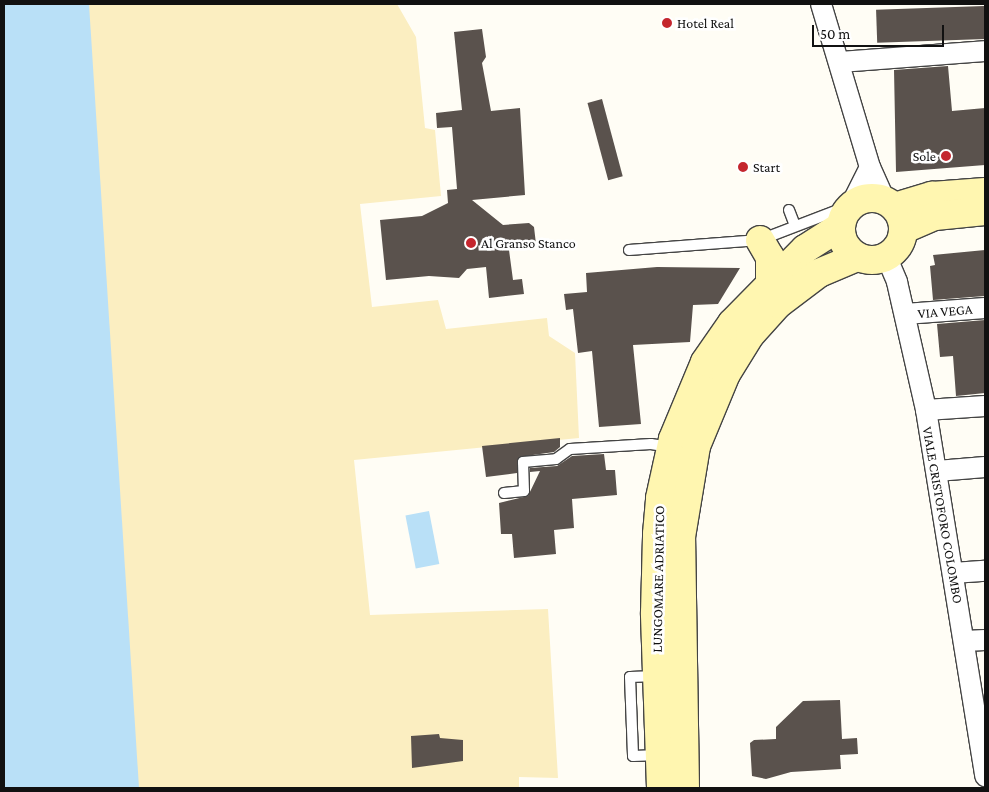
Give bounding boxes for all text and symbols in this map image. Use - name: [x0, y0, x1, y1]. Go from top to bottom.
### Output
- place label: Hotel Real: [677, 15, 734, 31]
- scale bar: [814, 15, 946, 47]
- marker: Hotel Real: [661, 17, 673, 29]
- text: 50 m: [820, 26, 850, 42]
- place label: Sole: [913, 148, 936, 164]
- marker: Sole: [940, 150, 952, 162]
- place label: Start: [753, 159, 780, 175]
- marker: Start: [737, 161, 749, 173]
- place label: Al Granso Stanco: [481, 235, 576, 251]
- marker: Al Granso Stanco: [465, 237, 477, 249]
- street label: VIA VEGA: [917, 300, 973, 322]
- street label: VIALE CRISTOFORO COLOMBO: [919, 425, 967, 605]
- street label: LUNGOMARE ADRIATICO: [648, 505, 668, 653]

